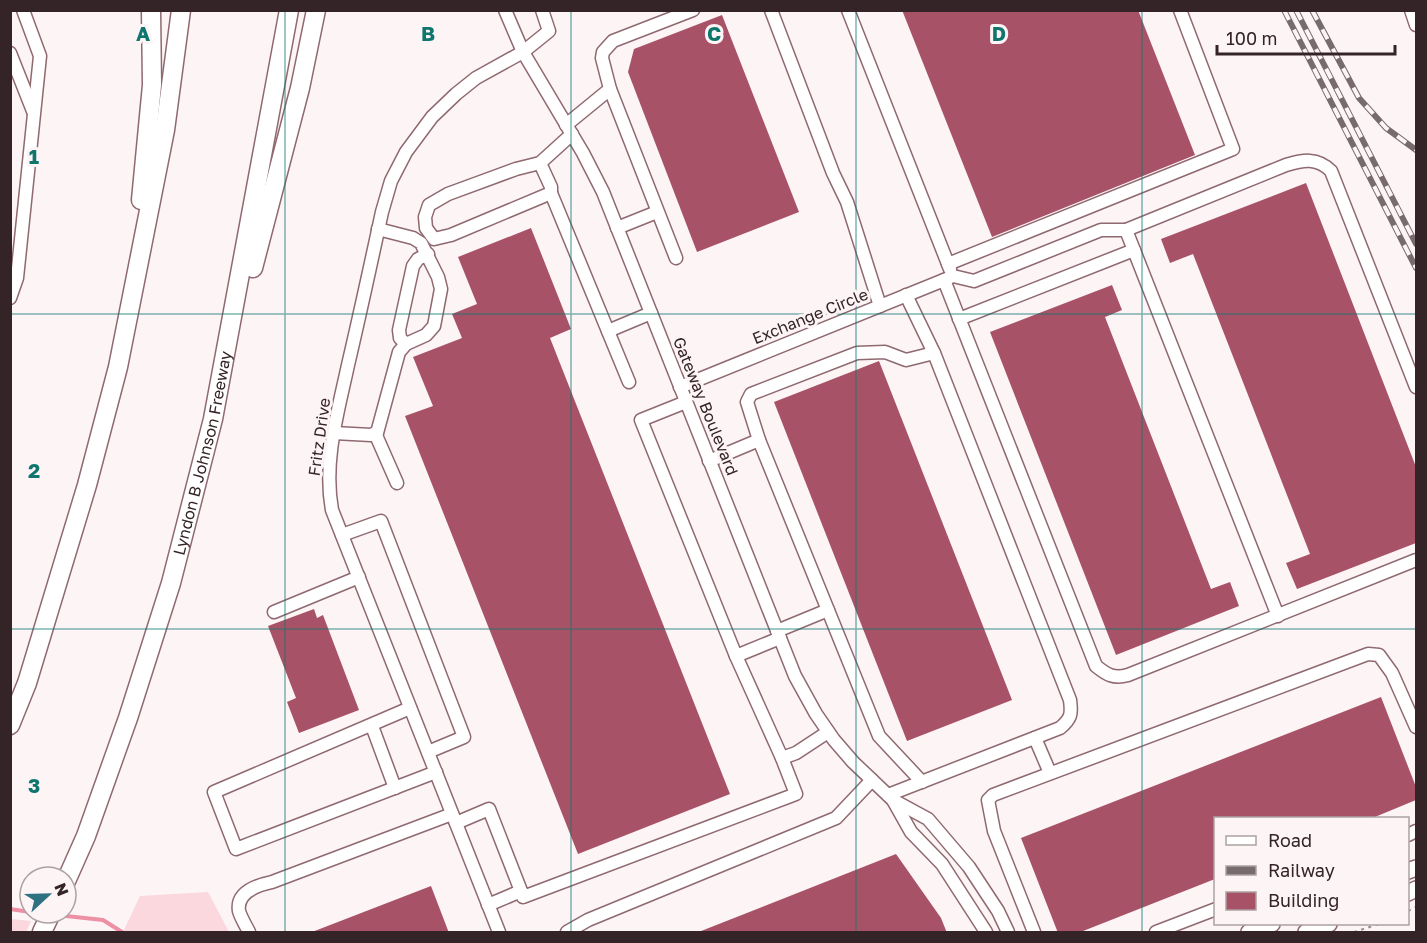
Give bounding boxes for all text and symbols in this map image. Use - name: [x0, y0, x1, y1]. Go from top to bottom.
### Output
- scale bar: [1217, 18, 1396, 56]
- text: A: [136, 21, 150, 45]
- text: B: [421, 21, 435, 45]
- text: C: [707, 21, 721, 45]
- text: D: [992, 21, 1006, 45]
- text: 100 m: [1226, 27, 1277, 49]
- text: 1: [29, 144, 39, 168]
- street label: Exchange Circle: [749, 284, 871, 348]
- street label: Gateway Boulevard: [669, 334, 743, 478]
- street label: Lyndon B Johnson Freeway: [169, 349, 235, 557]
- street label: Fritz Drive: [304, 397, 334, 477]
- text: 2: [28, 458, 40, 482]
- text: 3: [28, 773, 40, 797]
- legend: [1214, 817, 1409, 925]
- text: Road: [1268, 829, 1312, 851]
- text: Railway: [1268, 859, 1335, 881]
- north arrow: [18, 865, 78, 925]
- text: N: [50, 880, 73, 899]
- text: Building: [1268, 889, 1339, 911]

